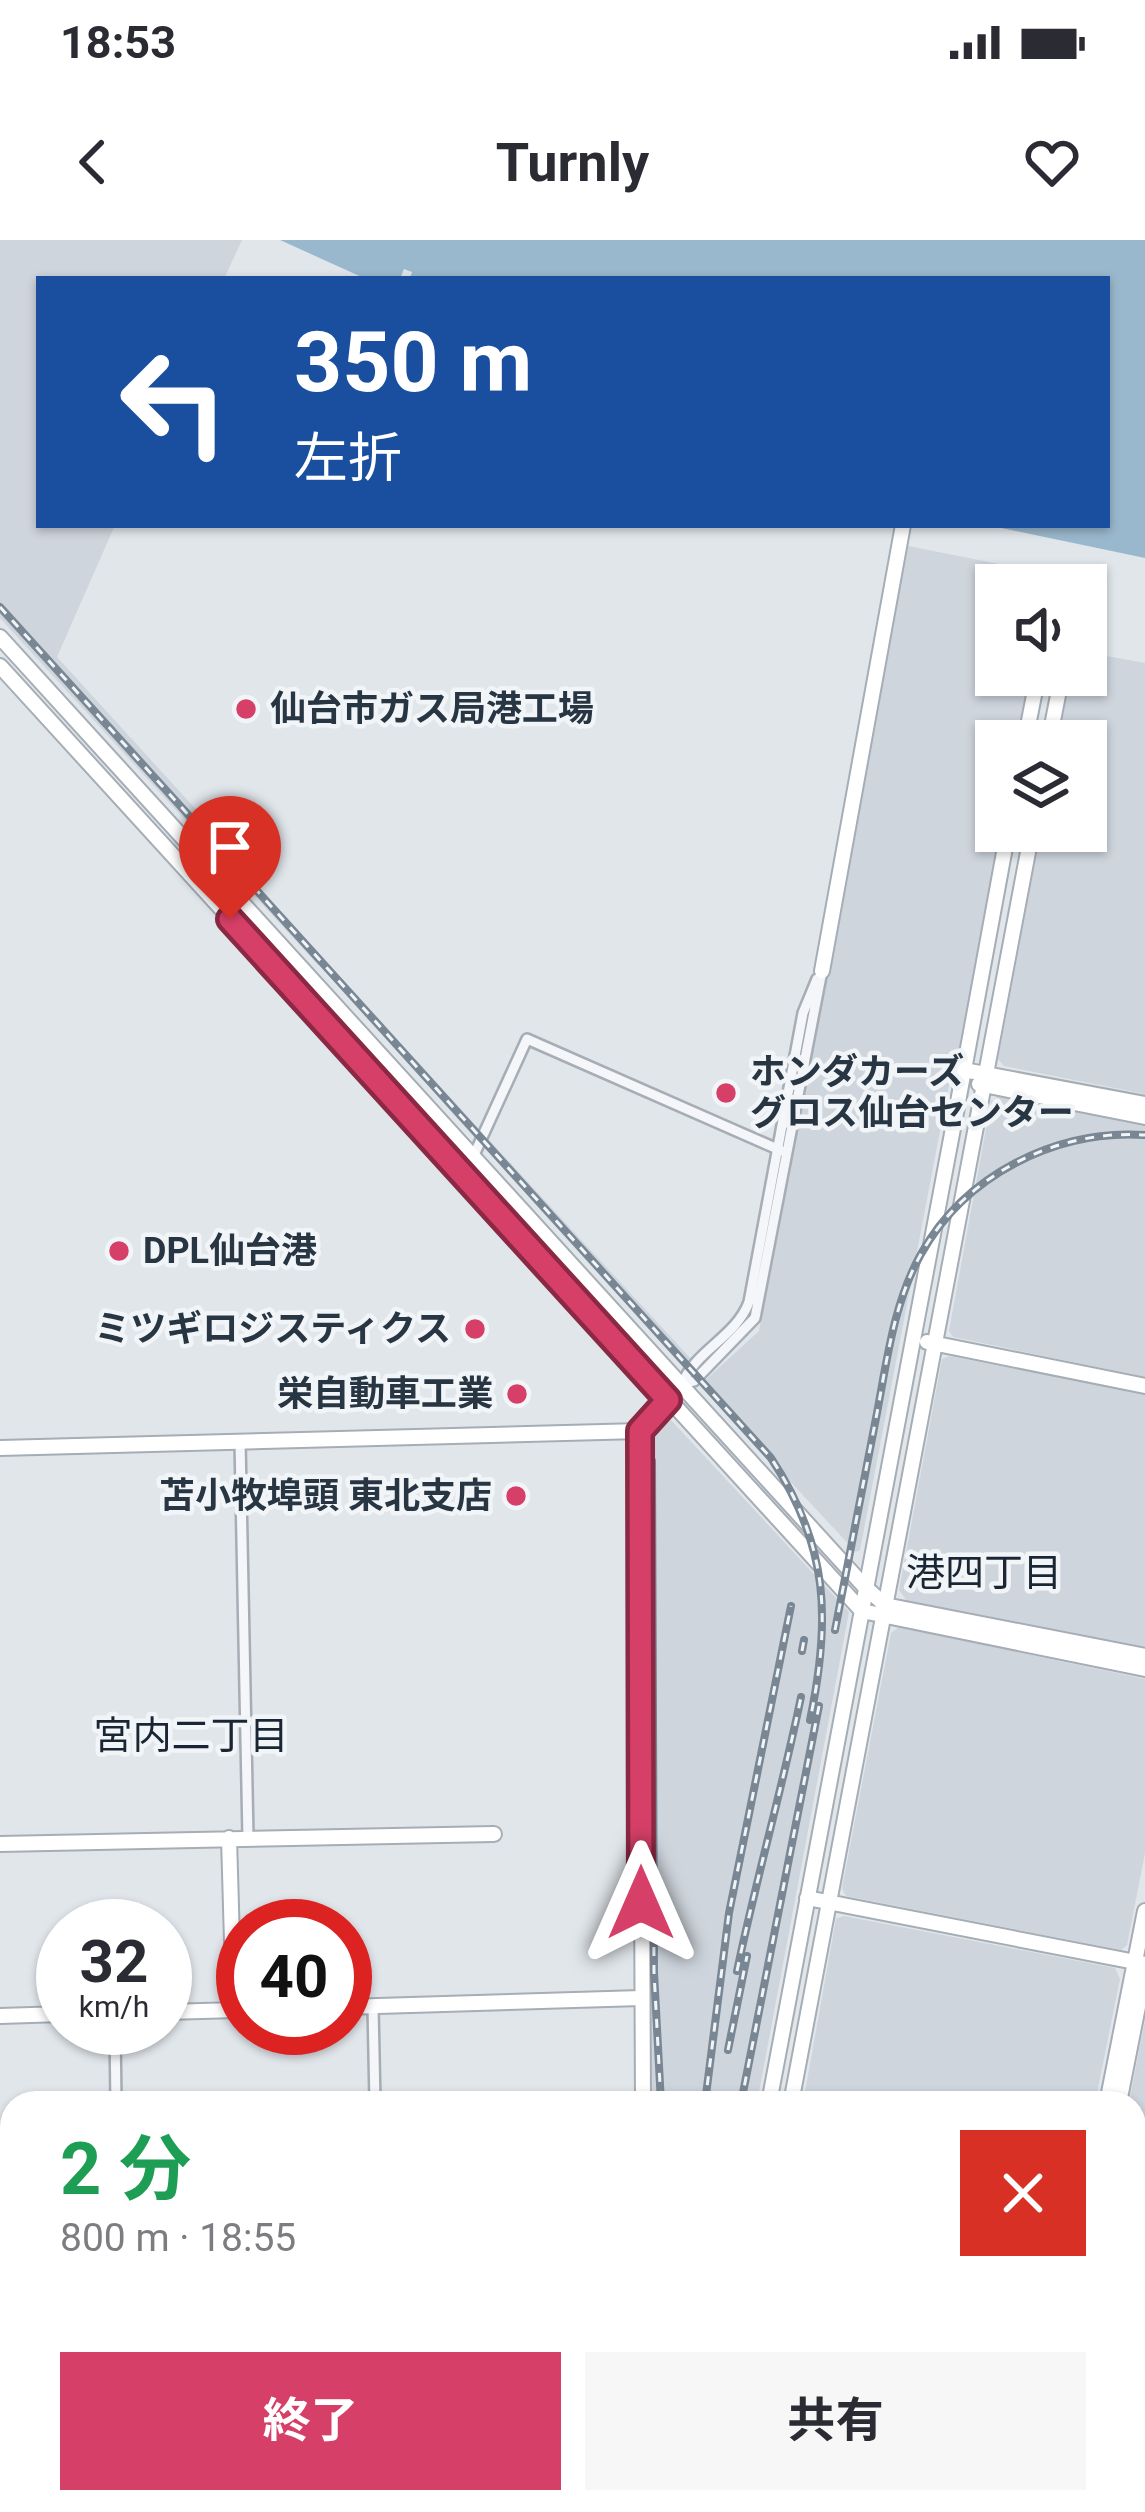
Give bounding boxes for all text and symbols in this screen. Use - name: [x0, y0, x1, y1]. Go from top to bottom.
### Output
- text: 18:53: [60, 16, 176, 69]
- icon: back: [60, 129, 126, 195]
- icon: heart: [1019, 129, 1085, 195]
- text: Turnly: [496, 131, 649, 194]
- text: 350 m: [294, 313, 532, 412]
- icon: left: [96, 324, 252, 480]
- text: 左折: [294, 427, 402, 490]
- map controls: [975, 564, 1107, 852]
- button: sound: [975, 564, 1107, 696]
- place label: 仙台市ガス局港工場: [270, 688, 594, 730]
- marker: 仙台市ガス局港工場: [233, 696, 259, 722]
- button: layers: [975, 720, 1107, 852]
- pin: [179, 796, 281, 919]
- icon: arrive: [197, 814, 263, 880]
- place label: ホンダカーズ グロス仙台センター: [750, 1051, 1074, 1134]
- marker: ホンダカーズ グロス仙台センター: [713, 1080, 739, 1106]
- place label: DPL仙台港: [143, 1230, 317, 1272]
- marker: DPL仙台港: [106, 1238, 132, 1264]
- place label: ミツギロジスティクス: [94, 1308, 451, 1350]
- marker: ミツギロジスティクス: [462, 1316, 488, 1342]
- place label: 栄自動車工業: [277, 1373, 493, 1415]
- marker: 栄自動車工業: [504, 1381, 530, 1407]
- place label: 苫小牧埠頭 東北支店: [159, 1475, 492, 1517]
- marker: 苫小牧埠頭 東北支店: [503, 1483, 529, 1509]
- district label: 港四丁目: [906, 1550, 1062, 1596]
- district label: 宮内二丁目: [93, 1713, 289, 1759]
- position arrow: [578, 1840, 704, 1966]
- speed limit sign: 40: [216, 1899, 372, 2055]
- text: 32: [80, 1926, 148, 1997]
- text: km/h: [79, 1989, 149, 2024]
- text: 2 分: [60, 2127, 191, 2212]
- button: close: [960, 2130, 1086, 2256]
- text: 800 m · 18:55: [60, 2215, 296, 2261]
- button: 終了: [60, 2352, 561, 2490]
- button: 共有: [585, 2352, 1086, 2490]

